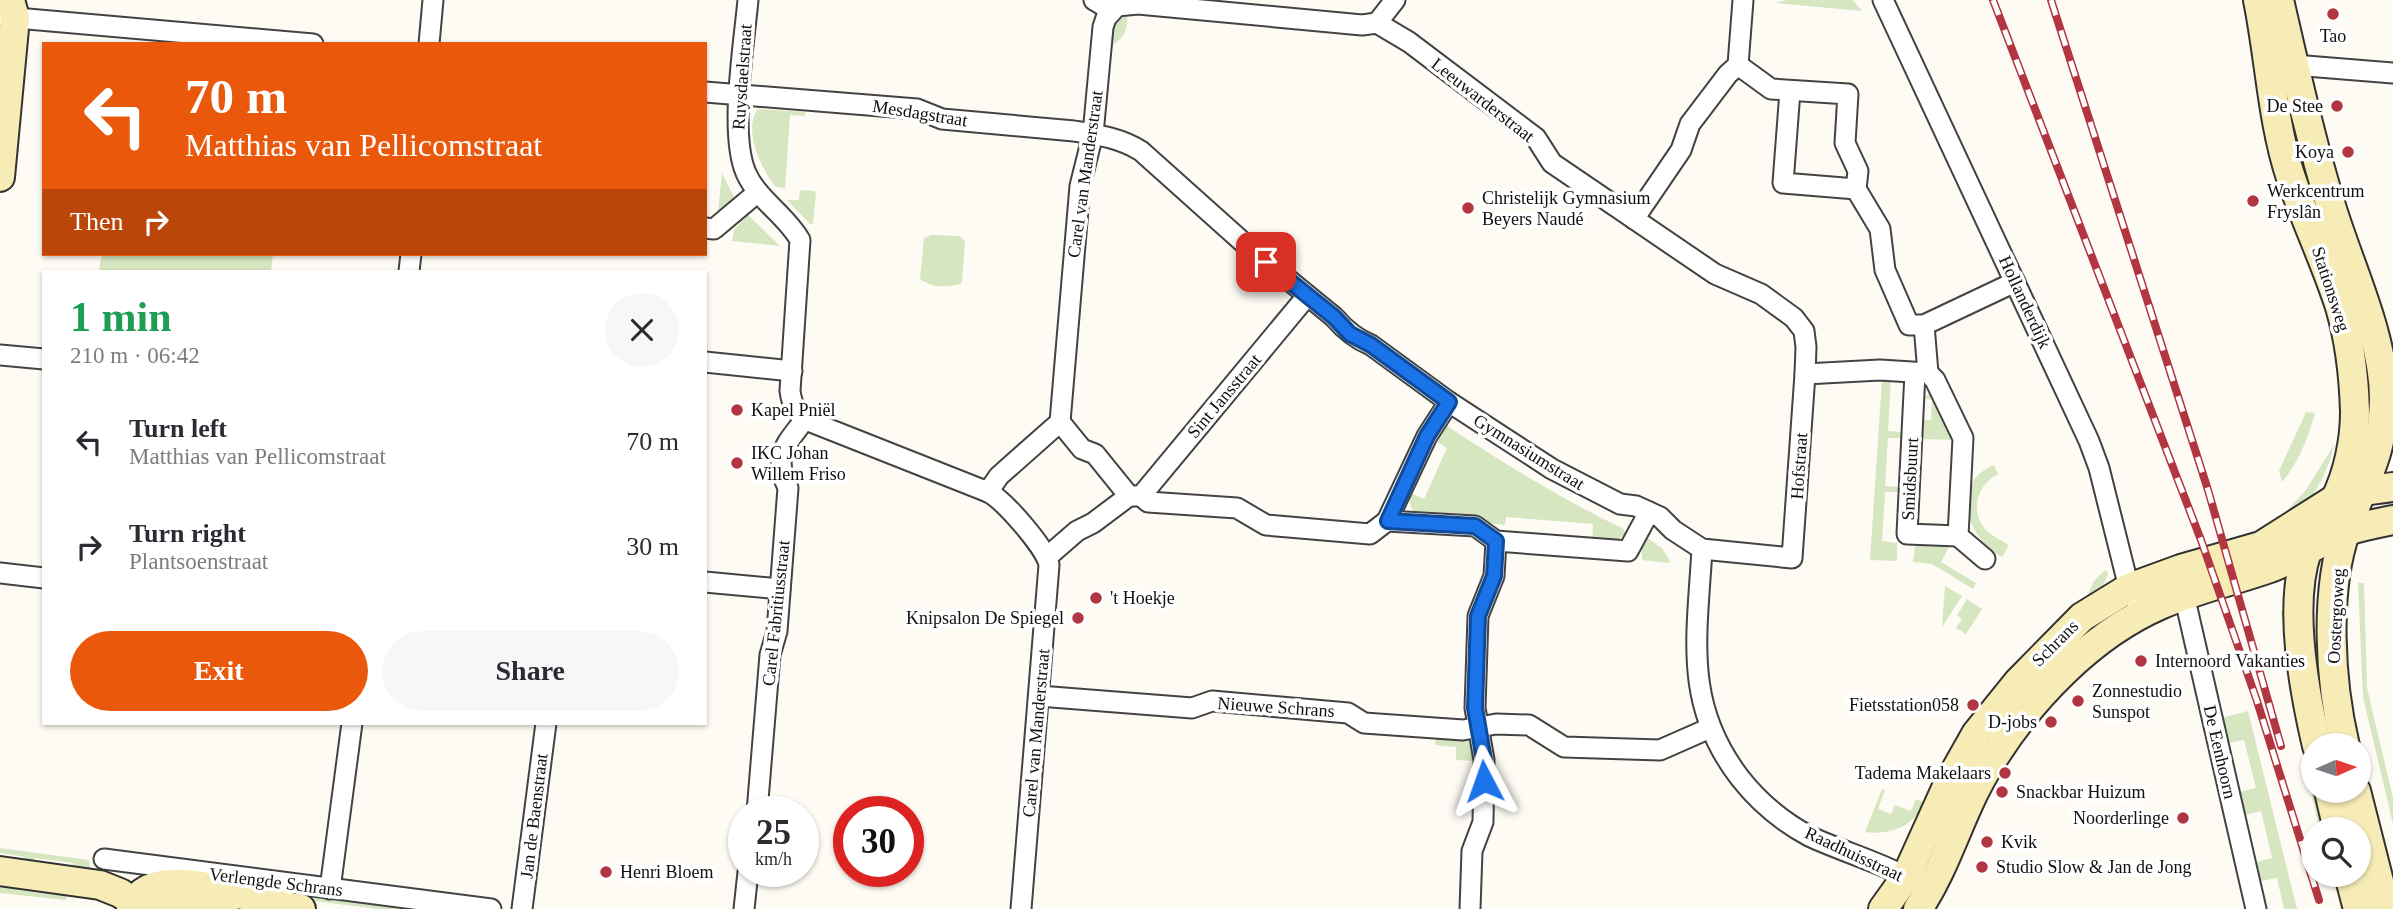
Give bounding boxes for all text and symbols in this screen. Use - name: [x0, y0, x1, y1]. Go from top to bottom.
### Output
- marker: Tao: [2325, 6, 2341, 22]
- street label: Ruysdaelstraat: [728, 23, 756, 131]
- place label: Tao: [2320, 26, 2346, 46]
- street label: Leeuwarderstraat: [1428, 54, 1538, 146]
- text: 70 m: [185, 69, 287, 124]
- icon: left: [70, 70, 161, 161]
- street label: Carel van Manderstraat: [1063, 89, 1107, 259]
- street label: Mesdagstraat: [871, 96, 969, 130]
- place label: De Stee: [2267, 96, 2323, 116]
- marker: De Stee: [2329, 98, 2345, 114]
- text: Matthias van Pellicomstraat: [185, 127, 542, 163]
- place label: Koya: [2295, 142, 2334, 162]
- marker: Koya: [2340, 144, 2356, 160]
- place label: Werkcentrum Fryslân: [2267, 181, 2365, 222]
- place label: Christelijk Gymnasium Beyers Naudé: [1482, 188, 1651, 229]
- marker: Werkcentrum Fryslân: [2245, 193, 2261, 209]
- marker: Christelijk Gymnasium Beyers Naudé: [1460, 200, 1476, 216]
- icon: right: [137, 203, 175, 241]
- text: Then: [70, 207, 123, 236]
- pin: [1236, 232, 1296, 292]
- icon: arrive: [1247, 243, 1285, 281]
- street label: Stationsweg: [2308, 244, 2354, 334]
- street label: Hollanderdijk: [1995, 252, 2055, 352]
- button: close: [605, 293, 679, 367]
- text: 1 min: [70, 294, 172, 340]
- text: 210 m · 06:42: [70, 343, 200, 368]
- street label: Sint Jansstraat: [1183, 350, 1265, 442]
- place label: Kapel Pniël: [751, 400, 835, 420]
- marker: Kapel Pniël: [729, 402, 745, 418]
- street label: Gymnasiumstraat: [1470, 410, 1588, 494]
- text: Turn left: [129, 414, 227, 443]
- icon: left: [70, 423, 108, 461]
- text: 70 m: [626, 427, 679, 456]
- street label: Hofstraat: [1787, 432, 1811, 500]
- street label: Smidsbuurt: [1898, 437, 1922, 521]
- place label: IKC Johan Willem Friso: [751, 443, 846, 484]
- text: Matthias van Pellicomstraat: [129, 444, 386, 469]
- marker: IKC Johan Willem Friso: [729, 455, 745, 471]
- text: Turn right: [129, 519, 246, 548]
- icon: right: [70, 528, 108, 566]
- text: 30 m: [626, 532, 679, 561]
- street label: Carel Fabritiusstraat: [758, 539, 794, 687]
- text: Plantsoenstraat: [129, 549, 268, 574]
- street label: Oostergoweg: [2324, 568, 2348, 664]
- place label: 't Hoekje: [1110, 588, 1175, 608]
- marker: 't Hoekje: [1088, 590, 1104, 606]
- place label: Knipsalon De Spiegel: [906, 608, 1064, 628]
- marker: Knipsalon De Spiegel: [1070, 610, 1086, 626]
- street label: Schrans: [2028, 616, 2082, 670]
- button: Exit: [70, 631, 368, 711]
- button: Share: [382, 631, 679, 711]
- street label: Carel van Manderstraat: [1019, 648, 1053, 818]
- place label: Internoord Vakanties: [2155, 651, 2305, 671]
- marker: Internoord Vakanties: [2133, 653, 2149, 669]
- place label: Zonnestudio Sunspot: [2092, 681, 2182, 722]
- street label: Nieuwe Schrans: [1217, 693, 1335, 721]
- marker: Zonnestudio Sunspot: [2070, 693, 2086, 709]
- place label: Fietsstation058: [1849, 695, 1959, 715]
- marker: Fietsstation058: [1965, 697, 1981, 713]
- street label: De Eenhoorn: [2200, 703, 2240, 801]
- place label: D-jobs: [1988, 712, 2037, 732]
- marker: D-jobs: [2043, 714, 2059, 730]
- north arrow: [2301, 733, 2371, 803]
- map controls: [2301, 733, 2371, 887]
- position arrow: [1447, 744, 1521, 818]
- street label: Jan de Baenstraat: [516, 752, 552, 880]
- place label: Tadema Makelaars: [1855, 763, 1991, 783]
- marker: Tadema Makelaars: [1997, 765, 2013, 781]
- place label: Snackbar Huizum: [2016, 782, 2145, 802]
- marker: Snackbar Huizum: [1994, 784, 2010, 800]
- speed limit sign: 30: [833, 796, 924, 887]
- place label: Noorderlinge: [2073, 808, 2169, 828]
- marker: Noorderlinge: [2175, 810, 2191, 826]
- text: 25: [756, 813, 791, 852]
- button: search: [2301, 817, 2371, 887]
- street label: Raadhuisstraat: [1802, 823, 1906, 885]
- place label: Kvik: [2001, 832, 2037, 852]
- marker: Kvik: [1979, 834, 1995, 850]
- text: km/h: [755, 849, 792, 869]
- place label: Studio Slow & Jan de Jong: [1996, 857, 2192, 877]
- marker: Studio Slow & Jan de Jong: [1974, 859, 1990, 875]
- place label: Henri Bloem: [620, 862, 713, 882]
- street label: Verlengde Schrans: [208, 864, 344, 900]
- marker: Henri Bloem: [598, 864, 614, 880]

